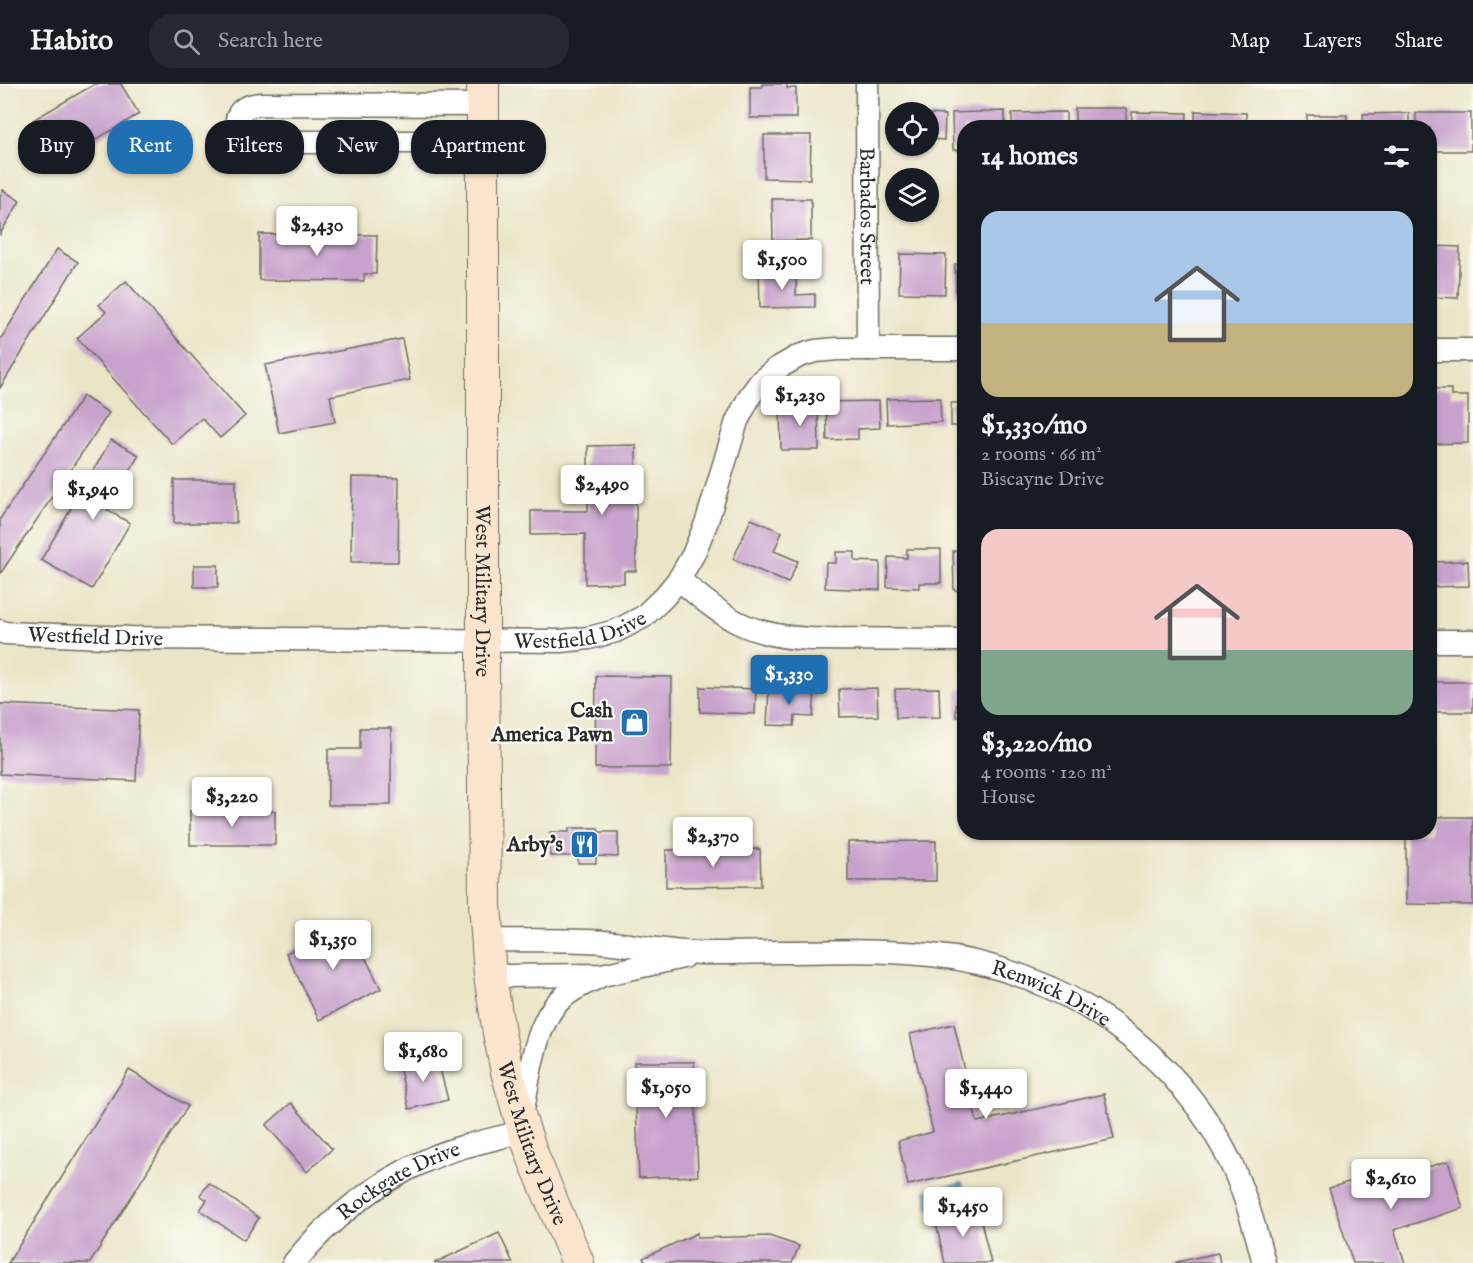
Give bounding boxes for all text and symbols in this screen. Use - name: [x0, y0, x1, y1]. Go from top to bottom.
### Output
- search box: [149, 14, 569, 68]
- text: Habito: [30, 24, 113, 59]
- icon: search: [170, 25, 203, 58]
- text: Search here: [218, 27, 323, 55]
- text: Map: [1230, 28, 1270, 55]
- text: Layers: [1303, 28, 1362, 55]
- text: Share: [1395, 28, 1443, 55]
- map controls: [885, 102, 939, 222]
- button: locate: [885, 102, 939, 156]
- chip: Buy: [18, 120, 95, 174]
- chip: Rent: [107, 120, 193, 174]
- chip: Filters: [205, 120, 304, 174]
- chip: New: [316, 120, 399, 174]
- chip: Apartment: [411, 120, 546, 174]
- text: 14 homes: [981, 140, 1078, 173]
- icon: filters: [1380, 140, 1413, 173]
- street label: Barbados Street: [852, 147, 880, 285]
- button: layers: [885, 168, 939, 222]
- pin: $2,430: [268, 206, 366, 257]
- text: $2,430: [290, 213, 344, 238]
- pin: $1,500: [733, 240, 831, 291]
- text: $1,500: [757, 247, 807, 272]
- icon: home: [1143, 250, 1251, 358]
- pin: $1,230: [751, 376, 849, 427]
- text: $1,230: [775, 383, 825, 408]
- text: $1,330/mo: [981, 409, 1087, 442]
- text: 2 rooms · 66 m²: [981, 442, 1102, 467]
- pin: $2,490: [553, 465, 651, 516]
- text: Biscayne Drive: [981, 467, 1104, 492]
- pin: $1,940: [44, 470, 142, 521]
- text: $2,490: [575, 472, 629, 497]
- text: $1,940: [67, 477, 119, 502]
- street label: West Military Drive: [468, 505, 495, 678]
- icon: home: [1143, 568, 1251, 676]
- street label: Westfield Drive: [514, 605, 652, 656]
- street label: Westfield Drive: [27, 622, 164, 653]
- pin: $1,330: [740, 655, 838, 706]
- text: $1,330: [765, 662, 813, 687]
- place label: Cash America Pawn: [490, 698, 614, 749]
- shop icon: Cash America Pawn: [618, 706, 650, 738]
- text: $3,220/mo: [981, 727, 1092, 760]
- text: 4 rooms · 120 m²: [981, 760, 1112, 785]
- pin: $3,220: [183, 777, 281, 828]
- text: $3,220: [206, 784, 258, 809]
- text: House: [981, 785, 1035, 810]
- pin: $2,370: [664, 817, 762, 868]
- text: $2,370: [687, 824, 739, 849]
- restaurant icon: Arby's: [568, 828, 600, 860]
- place label: Arby's: [506, 832, 563, 859]
- pin: $1,350: [284, 920, 382, 971]
- text: $1,350: [309, 927, 357, 952]
- street label: Renwick Drive: [988, 955, 1116, 1034]
- pin: $1,680: [374, 1032, 472, 1083]
- text: $1,680: [398, 1039, 448, 1064]
- street label: West Military Drive: [490, 1059, 573, 1230]
- pin: $1,050: [617, 1068, 715, 1119]
- pin: $1,440: [937, 1069, 1035, 1120]
- text: $1,050: [641, 1075, 691, 1100]
- text: $1,440: [959, 1076, 1013, 1101]
- street label: Rockgate Drive: [332, 1136, 464, 1227]
- pin: $2,610: [1342, 1159, 1440, 1210]
- text: $2,610: [1365, 1166, 1417, 1191]
- pin: $1,450: [914, 1187, 1012, 1238]
- text: $1,450: [937, 1194, 989, 1219]

